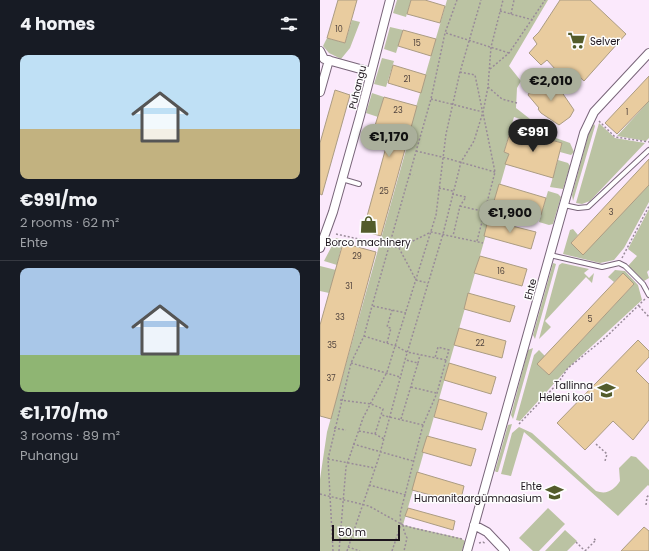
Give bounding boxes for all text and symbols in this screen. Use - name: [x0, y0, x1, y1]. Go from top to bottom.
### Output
- text: 4 homes: [20, 12, 95, 36]
- icon: filters: [278, 13, 300, 35]
- house number: 10: [335, 24, 343, 35]
- supermarket icon: Selver: [567, 31, 587, 51]
- place label: Selver: [590, 34, 620, 49]
- house number: 15: [413, 38, 421, 49]
- street label: Puhangu: [345, 64, 370, 111]
- pin: €2,010: [518, 68, 584, 102]
- text: €2,010: [529, 71, 573, 90]
- house number: 21: [403, 74, 411, 85]
- icon: home: [124, 81, 196, 153]
- house number: 23: [393, 105, 403, 116]
- house number: 1: [626, 107, 628, 118]
- pin: €991: [509, 119, 557, 153]
- text: €991: [517, 122, 549, 141]
- pin: €1,170: [356, 124, 422, 158]
- text: €1,170: [369, 127, 409, 146]
- house number: 25: [379, 186, 389, 197]
- text: €991/mo: [20, 188, 97, 212]
- pin: €1,900: [477, 200, 543, 234]
- text: €1,900: [488, 203, 532, 222]
- house number: 3: [609, 207, 614, 218]
- text: 2 rooms · 62 m²: [20, 213, 119, 232]
- shop icon: Borco machinery: [358, 215, 378, 235]
- text: Ehte: [20, 233, 48, 252]
- place label: Borco machinery: [325, 235, 411, 250]
- house number: 29: [352, 251, 362, 262]
- house number: 16: [497, 266, 505, 277]
- street label: Ehte: [520, 277, 540, 301]
- house number: 31: [345, 281, 353, 292]
- icon: home: [124, 294, 196, 366]
- house number: 33: [335, 312, 345, 323]
- house number: 5: [587, 314, 593, 325]
- house number: 22: [475, 338, 485, 349]
- house number: 35: [327, 340, 337, 351]
- house number: 37: [326, 373, 336, 384]
- place label: Tallinna Heleni kool: [539, 378, 593, 405]
- school or university icon: Tallinna Heleni kool: [596, 381, 616, 401]
- text: €1,170/mo: [20, 401, 108, 425]
- text: 3 rooms · 89 m²: [20, 426, 120, 445]
- text: Puhangu: [20, 446, 78, 465]
- place label: Ehte Humanitaargümnaasium: [414, 479, 542, 506]
- school or university icon: Ehte Humanitaargümnaasium: [545, 482, 565, 502]
- scale bar: [332, 523, 400, 542]
- text: 50 m: [338, 524, 366, 540]

